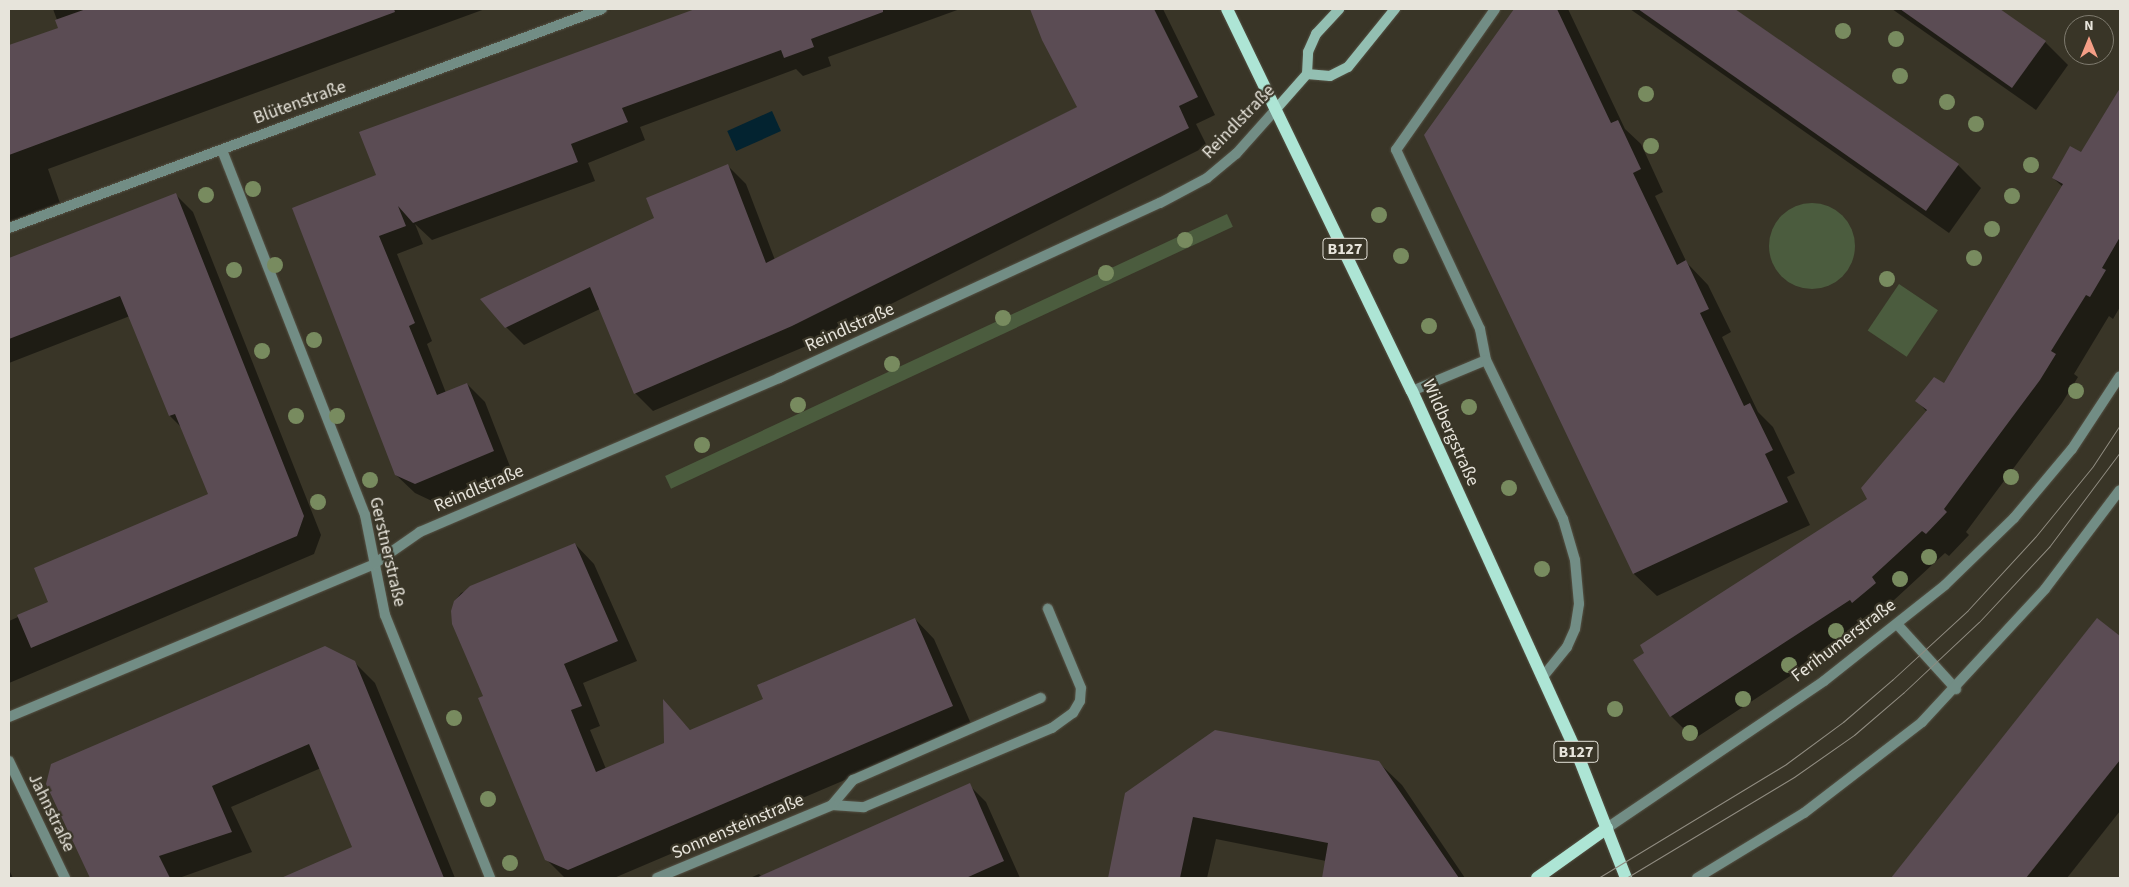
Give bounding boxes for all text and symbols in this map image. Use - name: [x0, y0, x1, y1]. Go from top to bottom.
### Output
- north arrow: [2064, 15, 2114, 65]
- text: N: [2084, 16, 2094, 36]
- street label: Blütenstraße: [251, 76, 349, 130]
- street label: Reindlstraße: [1198, 80, 1280, 164]
- road number: B127: [1321, 235, 1369, 262]
- street label: Reindlstraße: [802, 299, 898, 357]
- street label: Wildbergstraße: [1417, 376, 1483, 490]
- street label: Reindlstraße: [431, 460, 527, 518]
- street label: Gerstnerstraße: [364, 495, 410, 609]
- street label: Ferihumerstraße: [1787, 595, 1901, 687]
- road number: B127: [1552, 739, 1600, 766]
- street label: Jahnstraße: [23, 770, 79, 856]
- street label: Sonnensteinstraße: [669, 789, 807, 865]

